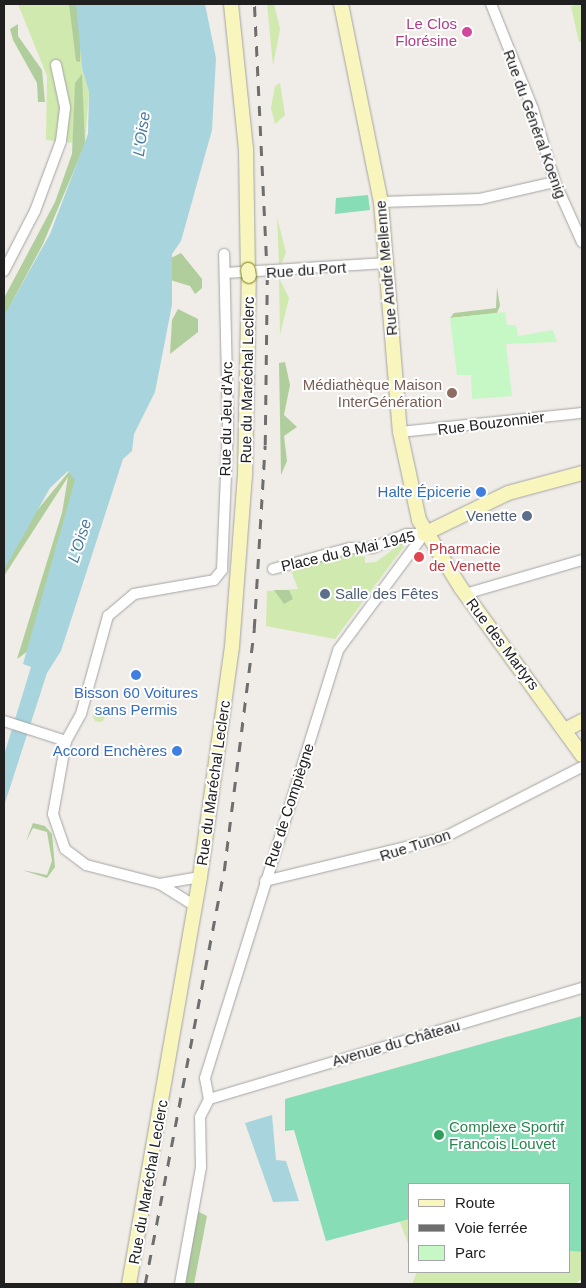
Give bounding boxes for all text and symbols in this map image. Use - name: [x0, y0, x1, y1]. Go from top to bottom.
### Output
- place label: Le Clos Florésine: [395, 14, 457, 49]
- marker: Le Clos Florésine: [461, 26, 473, 38]
- street label: Rue du Général Koenig: [500, 47, 570, 201]
- water label: L'Oise: [129, 110, 155, 158]
- street label: Rue André Mellenne: [371, 199, 401, 337]
- street label: Rue du Port: [265, 258, 347, 282]
- street label: Rue du Maréchal Leclerc: [237, 296, 257, 464]
- street label: Rue du Jeu d'Arc: [216, 362, 236, 476]
- place label: Médiathèque Maison InterGénération: [303, 375, 442, 410]
- marker: Médiathèque Maison InterGénération: [446, 387, 458, 399]
- street label: Rue Bouzonnier: [437, 408, 545, 438]
- place label: Halte Épicerie: [378, 483, 471, 501]
- marker: Halte Épicerie: [475, 486, 487, 498]
- place label: Venette: [466, 507, 517, 525]
- marker: Venette: [521, 510, 533, 522]
- water label: L'Oise: [64, 517, 96, 565]
- street label: Place du 8 Mai 1945: [279, 527, 417, 575]
- place label: Pharmacie de Venette: [429, 539, 501, 574]
- marker: Pharmacie de Venette: [413, 551, 425, 563]
- place label: Salle des Fêtes: [335, 585, 438, 603]
- marker: Salle des Fêtes: [319, 588, 331, 600]
- street label: Rue des Martyrs: [463, 595, 543, 693]
- marker: Bisson 60 Voitures sans Permis: [130, 669, 142, 681]
- place label: Bisson 60 Voitures sans Permis: [74, 683, 198, 718]
- street label: Rue du Maréchal Leclerc: [192, 699, 234, 867]
- street label: Rue de Compiègne: [260, 741, 318, 869]
- place label: Accord Enchères: [53, 742, 167, 760]
- marker: Accord Enchères: [171, 745, 183, 757]
- street label: Rue Tunon: [377, 825, 453, 865]
- street label: Avenue du Château: [330, 1016, 462, 1070]
- street label: Rue du Maréchal Leclerc: [125, 1098, 171, 1266]
- place label: Complexe Sportif Francois Louvet: [449, 1117, 564, 1152]
- marker: Complexe Sportif Francois Louvet: [433, 1129, 445, 1141]
- legend: [408, 1183, 571, 1273]
- text: Route: [455, 1194, 495, 1211]
- text: Voie ferrée: [455, 1219, 528, 1236]
- text: Parc: [455, 1244, 486, 1261]

